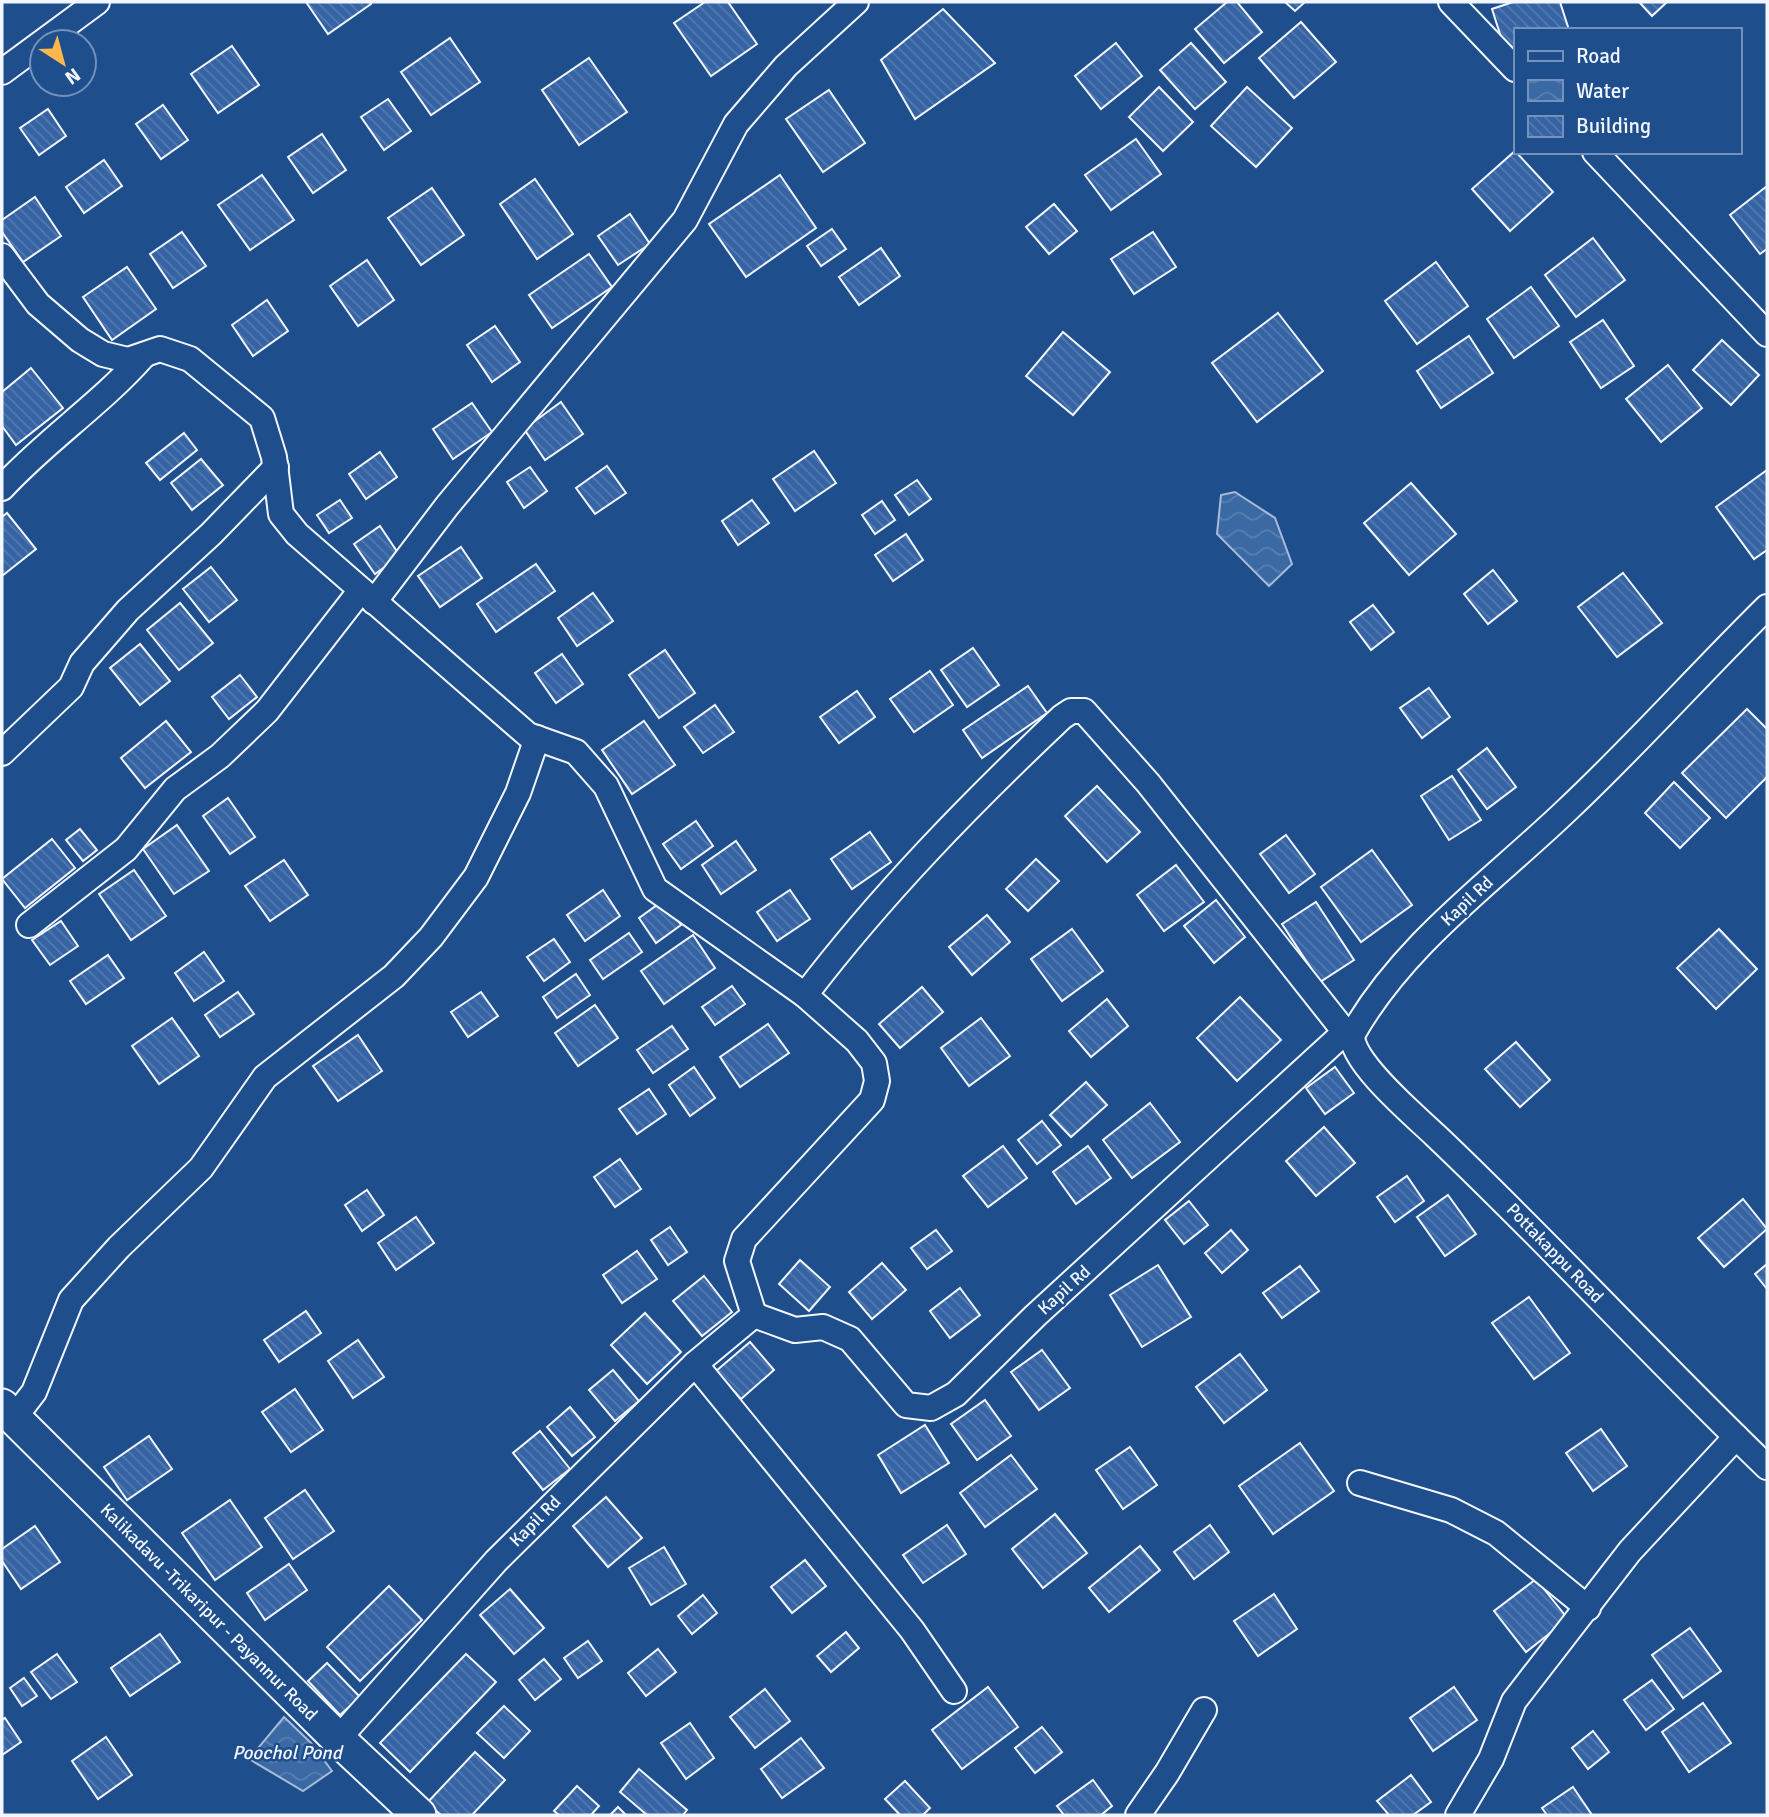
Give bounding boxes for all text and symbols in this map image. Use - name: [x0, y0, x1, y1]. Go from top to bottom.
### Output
- north arrow: [28, 28, 98, 98]
- legend: [1514, 28, 1741, 154]
- text: Road: [1576, 43, 1621, 69]
- text: N: [60, 62, 85, 90]
- text: Water: [1576, 78, 1629, 104]
- text: Building: [1576, 113, 1651, 139]
- street label: Kapil Rd: [1436, 871, 1498, 931]
- street label: Pottakappu Road: [1502, 1199, 1608, 1307]
- street label: Kapil Rd: [1033, 1261, 1095, 1319]
- street label: Kapil Rd: [505, 1491, 565, 1551]
- street label: Kalikadavu -Trikaripur - Payannur Road: [96, 1499, 322, 1725]
- water label: Poochol Pond: [232, 1741, 344, 1765]

